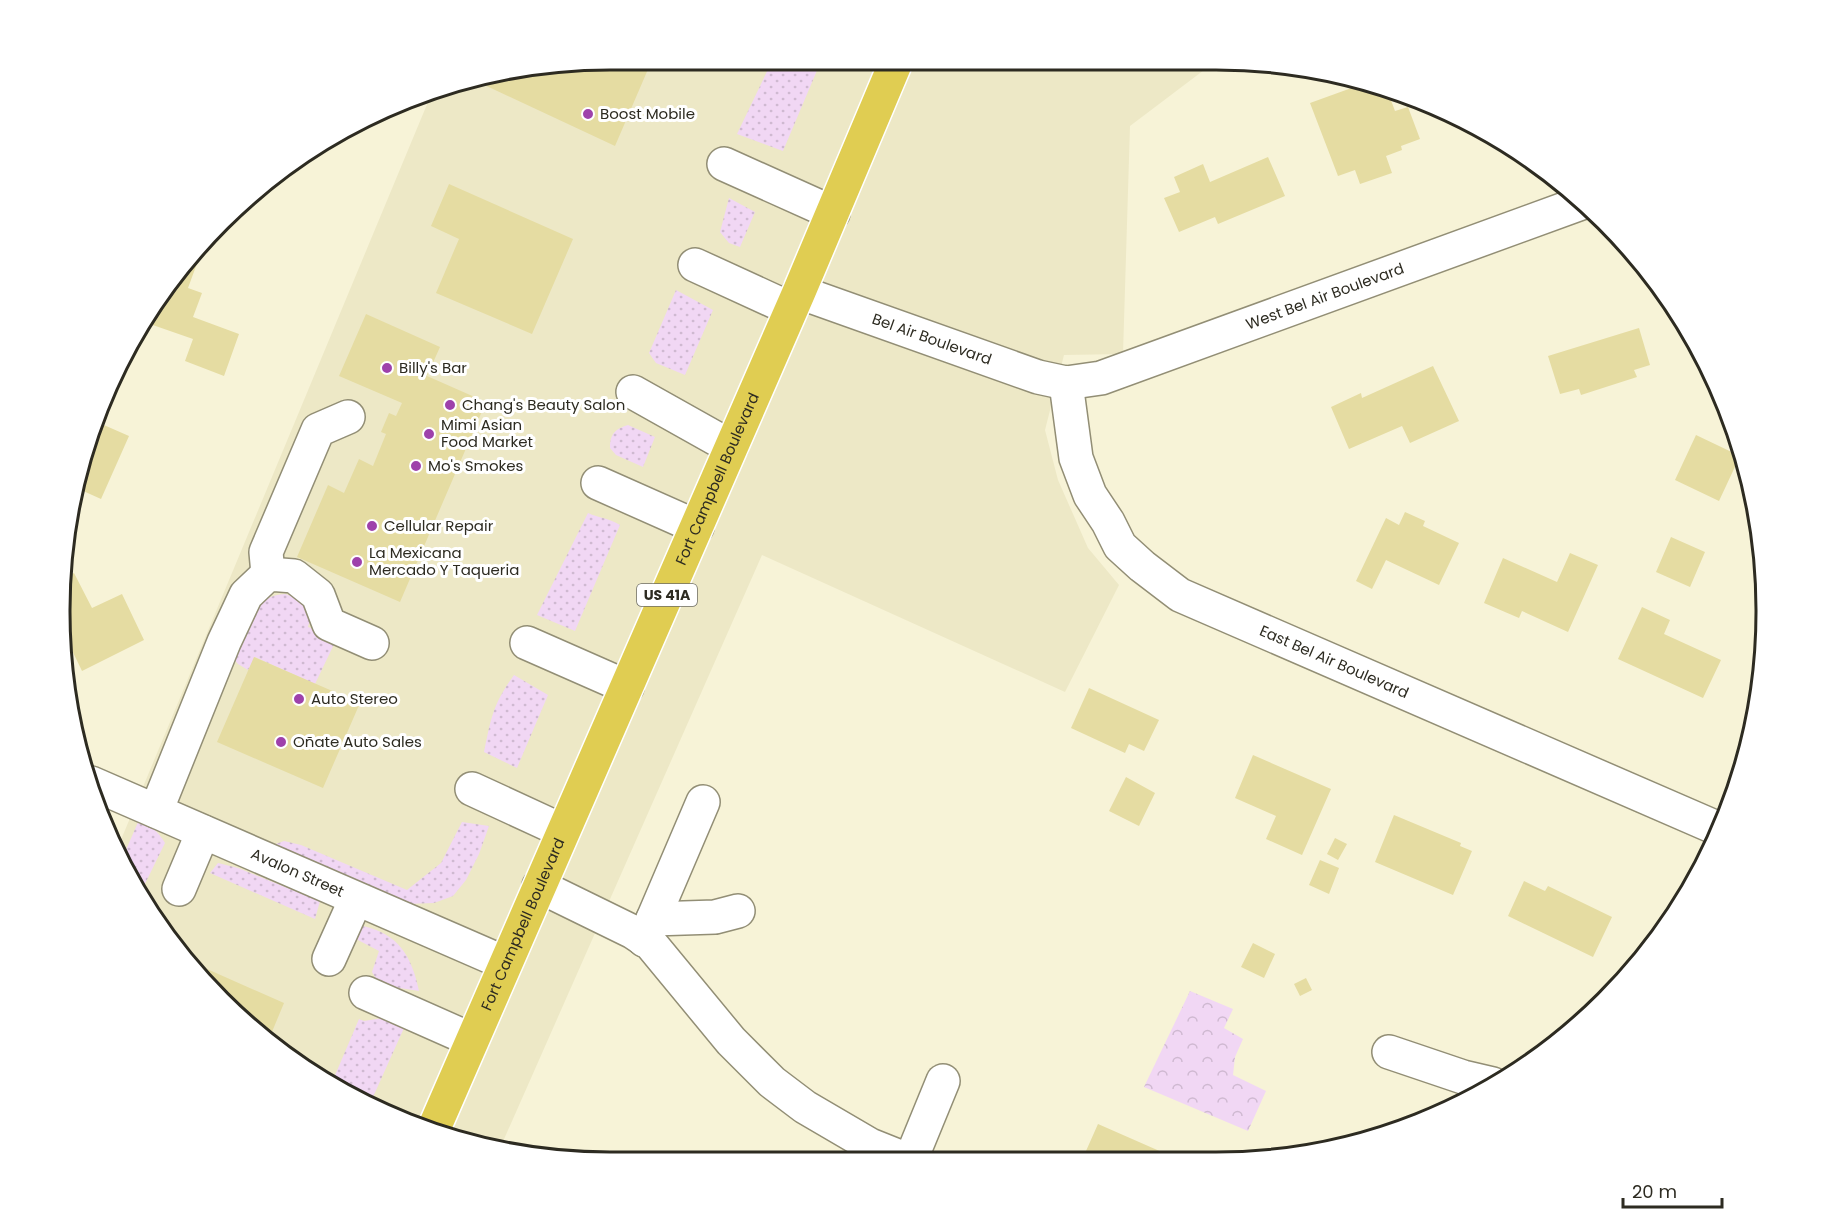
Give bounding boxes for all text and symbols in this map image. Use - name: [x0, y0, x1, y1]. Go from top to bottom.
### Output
- place label: Boost Mobile: [600, 103, 695, 124]
- marker: Boost Mobile: [581, 107, 595, 121]
- street label: West Bel Air Boulevard: [1243, 258, 1407, 334]
- street label: Bel Air Boulevard: [869, 308, 995, 370]
- place label: Billy's Bar: [399, 357, 467, 378]
- marker: Billy's Bar: [380, 361, 394, 375]
- street label: Fort Campbell Boulevard: [670, 389, 764, 568]
- place label: Chang's Beauty Salon: [462, 394, 625, 415]
- marker: Chang's Beauty Salon: [443, 398, 457, 412]
- place label: Mimi Asian Food Market: [441, 414, 533, 452]
- marker: Mimi Asian Food Market: [422, 427, 436, 441]
- place label: Mo's Smokes: [428, 455, 524, 476]
- marker: Mo's Smokes: [409, 459, 423, 473]
- place label: Cellular Repair: [384, 515, 494, 536]
- marker: Cellular Repair: [365, 519, 379, 533]
- place label: La Mexicana Mercado Y Taqueria: [369, 542, 519, 580]
- marker: La Mexicana Mercado Y Taqueria: [350, 555, 364, 569]
- road number: US 41A: [637, 584, 697, 606]
- street label: East Bel Air Boulevard: [1256, 620, 1412, 703]
- place label: Auto Stereo: [311, 688, 398, 709]
- marker: Auto Stereo: [292, 692, 306, 706]
- place label: Oñate Auto Sales: [293, 731, 422, 752]
- marker: Oñate Auto Sales: [274, 735, 288, 749]
- street label: Fort Campbell Boulevard: [476, 835, 569, 1014]
- street label: Avalon Street: [248, 843, 347, 902]
- scale bar: [1623, 1171, 1722, 1209]
- text: 20 m: [1632, 1179, 1677, 1204]

